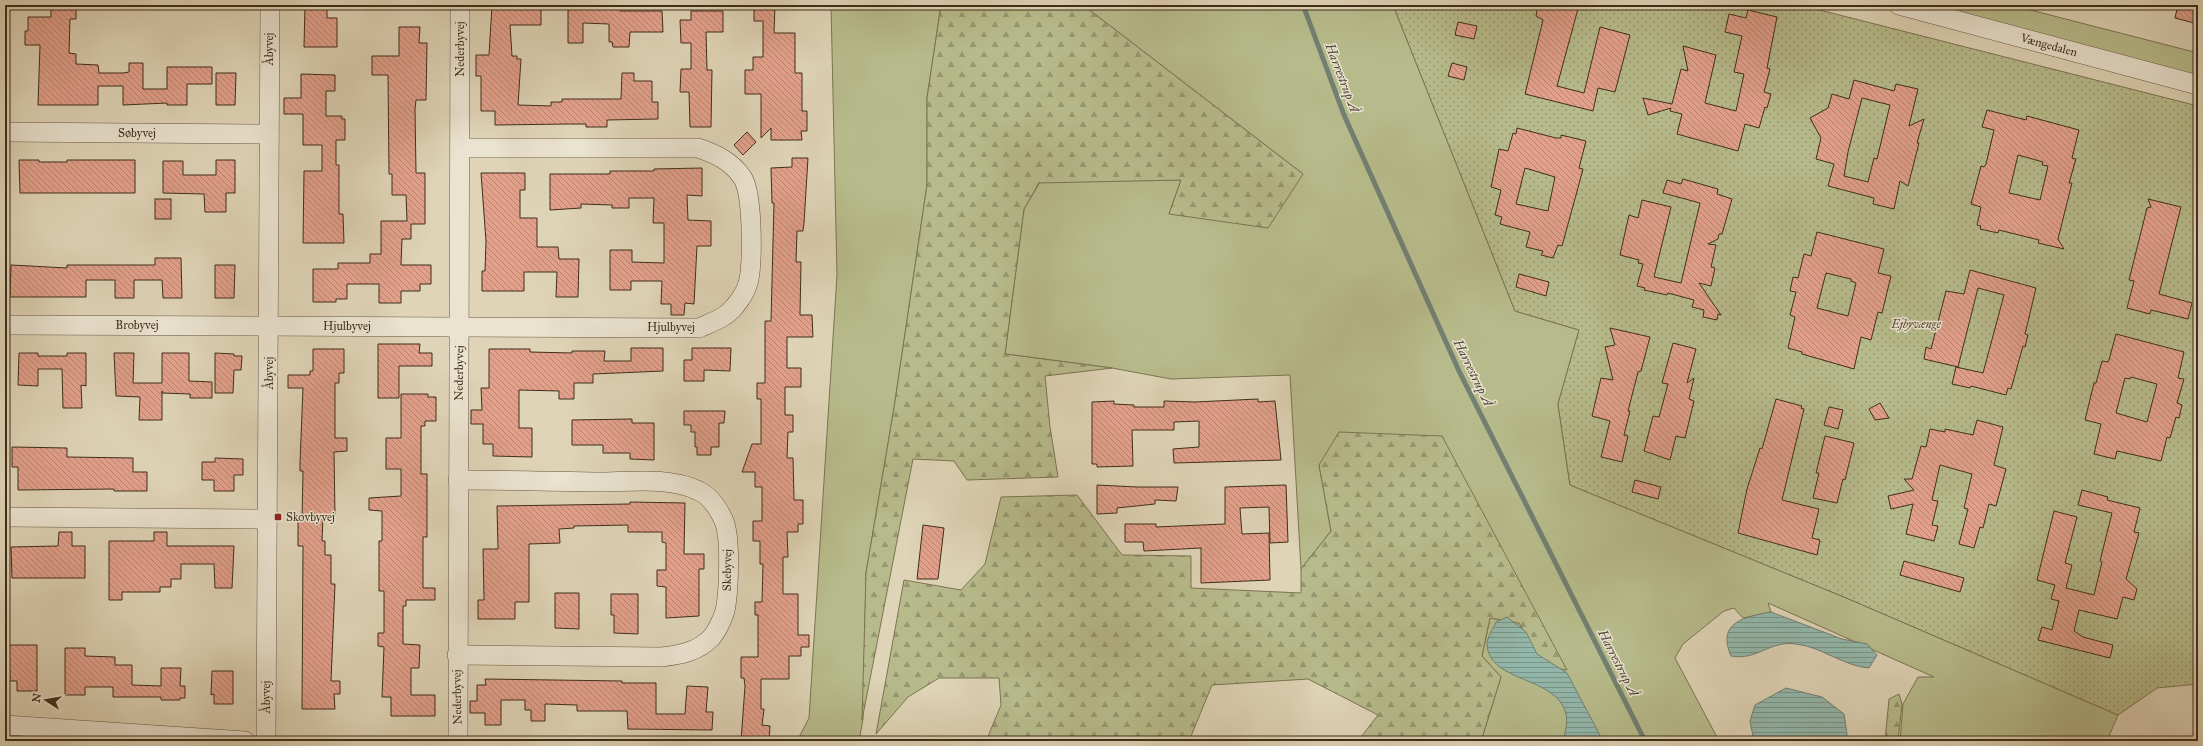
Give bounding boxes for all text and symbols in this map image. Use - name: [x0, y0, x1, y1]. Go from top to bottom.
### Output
- street label: Nederbyvej: [453, 21, 467, 77]
- street label: Vængedalen: [2018, 30, 2079, 60]
- street label: Åbyvej: [261, 32, 276, 66]
- water label: Harrestrup Å: [1321, 40, 1364, 116]
- street label: Søbyvej: [118, 126, 156, 140]
- park label: Ejbyvænge: [1890, 317, 1941, 332]
- street label: Brobyvej: [115, 318, 159, 332]
- street label: Hjulbyvej: [323, 319, 371, 333]
- street label: Hjulbyvej: [647, 320, 695, 334]
- water label: Harrestrup Å: [1449, 335, 1497, 410]
- street label: Nederbyvej: [452, 345, 466, 401]
- street label: Åbyvej: [261, 356, 276, 390]
- place label: Skovbyvej: [286, 510, 335, 524]
- marker: Skovbyvej: [273, 512, 283, 522]
- street label: Skebyvej: [720, 549, 734, 591]
- water label: Harrestrup Å: [1594, 625, 1643, 700]
- street label: Nederbyvej: [450, 669, 464, 725]
- north arrow: [26, 680, 66, 720]
- street label: Åbyvej: [258, 680, 273, 714]
- text: N: [29, 691, 44, 704]

